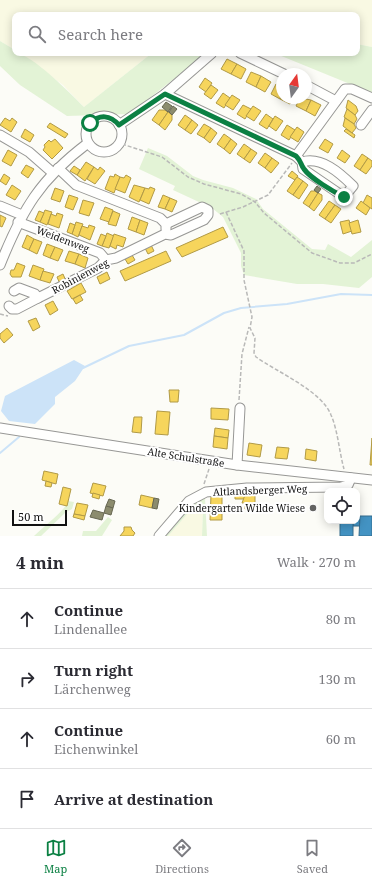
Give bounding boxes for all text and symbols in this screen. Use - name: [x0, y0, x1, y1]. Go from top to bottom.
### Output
- search box: [12, 12, 360, 56]
- icon: search: [26, 23, 48, 45]
- text: Search here: [58, 24, 143, 44]
- north arrow: [276, 68, 312, 104]
- route start: [81, 114, 99, 132]
- route end: [335, 188, 353, 206]
- street label: Weidenweg: [34, 222, 92, 256]
- street label: Robinienweg: [49, 255, 111, 297]
- street label: Alte Schulstraße: [146, 444, 226, 470]
- street label: Altlandsberger Weg: [213, 481, 308, 499]
- map controls: [324, 488, 360, 524]
- button: locate: [324, 488, 360, 524]
- place label: Kindergarten Wilde Wiese: [179, 501, 305, 515]
- marker: Kindergarten Wilde Wiese: [308, 503, 318, 513]
- scale bar: [12, 508, 67, 527]
- text: 50 m: [18, 509, 44, 524]
- text: 4 min: [16, 551, 64, 574]
- text: Walk · 270 m: [277, 553, 356, 571]
- text: Continue: [54, 600, 123, 620]
- icon: ahead: [16, 608, 38, 630]
- text: 80 m: [326, 610, 356, 628]
- text: Lindenallee: [54, 620, 127, 638]
- text: Turn right: [54, 660, 133, 680]
- icon: right: [16, 668, 38, 690]
- text: 130 m: [319, 670, 356, 688]
- text: Lärchenweg: [54, 680, 131, 698]
- text: Continue: [54, 720, 123, 740]
- icon: ahead: [16, 728, 38, 750]
- text: 60 m: [326, 730, 356, 748]
- text: Eichenwinkel: [54, 740, 138, 758]
- icon: arrive: [16, 788, 38, 810]
- text: Arrive at destination: [54, 789, 213, 809]
- tab: Map: [44, 837, 67, 876]
- tab: Directions: [155, 837, 209, 876]
- tab: Saved: [297, 837, 328, 876]

